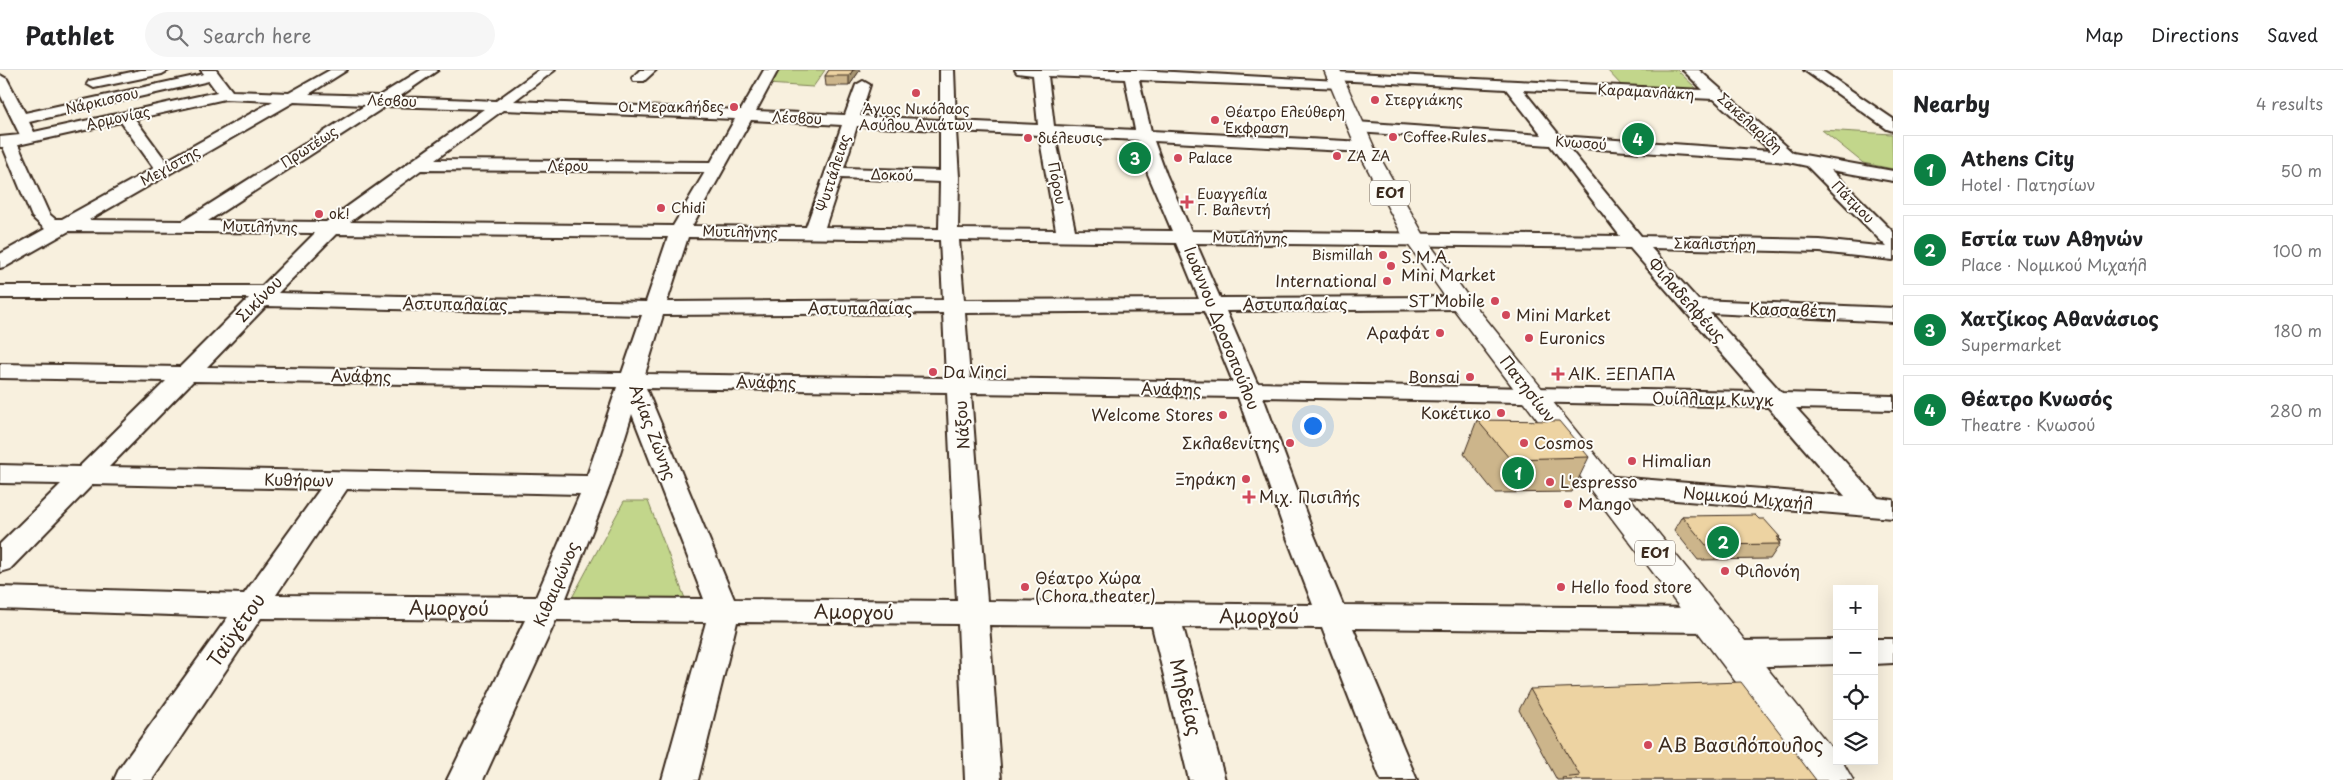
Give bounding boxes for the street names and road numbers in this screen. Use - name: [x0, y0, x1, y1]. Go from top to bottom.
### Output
- street label: Καραμανλάκη: [1597, 78, 1695, 105]
- street label: Νάρκισσου: [63, 82, 140, 119]
- street label: Σακελαρίδη: [1713, 88, 1788, 158]
- street label: Λέσβου: [367, 89, 417, 112]
- street label: Αρμονίας: [84, 100, 152, 135]
- street label: Λέσβου: [772, 106, 823, 129]
- street label: Πρωτέως: [276, 120, 341, 173]
- street label: Κνωσού: [1554, 130, 1608, 155]
- street label: Ψυττάλειας: [810, 131, 855, 214]
- street label: Μεγίστης: [136, 141, 203, 191]
- street label: Λέρου: [547, 155, 589, 176]
- street label: Πόρου: [1043, 160, 1072, 206]
- street label: Δοκού: [870, 163, 914, 186]
- street label: Πάτμου: [1827, 176, 1879, 228]
- road number: ΕΟ1: [1370, 180, 1410, 206]
- street label: Μυτιλήνης: [222, 215, 298, 238]
- street label: Μυτιλήνης: [702, 220, 778, 243]
- street label: Μυτιλήνης: [1212, 226, 1288, 249]
- street label: Σκαλιστήρη: [1674, 232, 1756, 255]
- street label: Ιωάννου Δροσοπούλου: [1179, 242, 1267, 413]
- street label: Φιλαδελφέως: [1643, 252, 1732, 347]
- street label: Σικίνου: [230, 270, 287, 327]
- street label: Αστυπαλαίας: [402, 290, 508, 316]
- street label: Αστυπαλαίας: [1242, 291, 1348, 315]
- street label: Αστυπαλαίας: [807, 295, 913, 319]
- street label: Κασσαβέτη: [1749, 295, 1837, 323]
- street label: Πατησίων: [1495, 350, 1563, 427]
- street label: Ανάφης: [331, 362, 391, 388]
- street label: Ανάφης: [736, 368, 796, 394]
- street label: Ανάφης: [1141, 375, 1201, 401]
- street label: Αγίας Ζώνης: [625, 380, 683, 483]
- street label: Ουίλλιαμ Κινγκ: [1652, 385, 1774, 411]
- street label: Νάξου: [947, 400, 975, 450]
- street label: Κυθήρων: [264, 466, 334, 492]
- street label: Νομικού Μιχαήλ: [1682, 479, 1814, 515]
- street label: Κιθαιρώνος: [526, 537, 584, 630]
- road number: ΕΟ1: [1635, 540, 1675, 566]
- street label: Ταϋγέτου: [199, 587, 271, 672]
- street label: Αμοργού: [409, 592, 489, 622]
- street label: Αμοργού: [814, 596, 894, 626]
- street label: Αμοργού: [1219, 601, 1299, 629]
- street label: Μηδείας: [1164, 655, 1210, 739]

